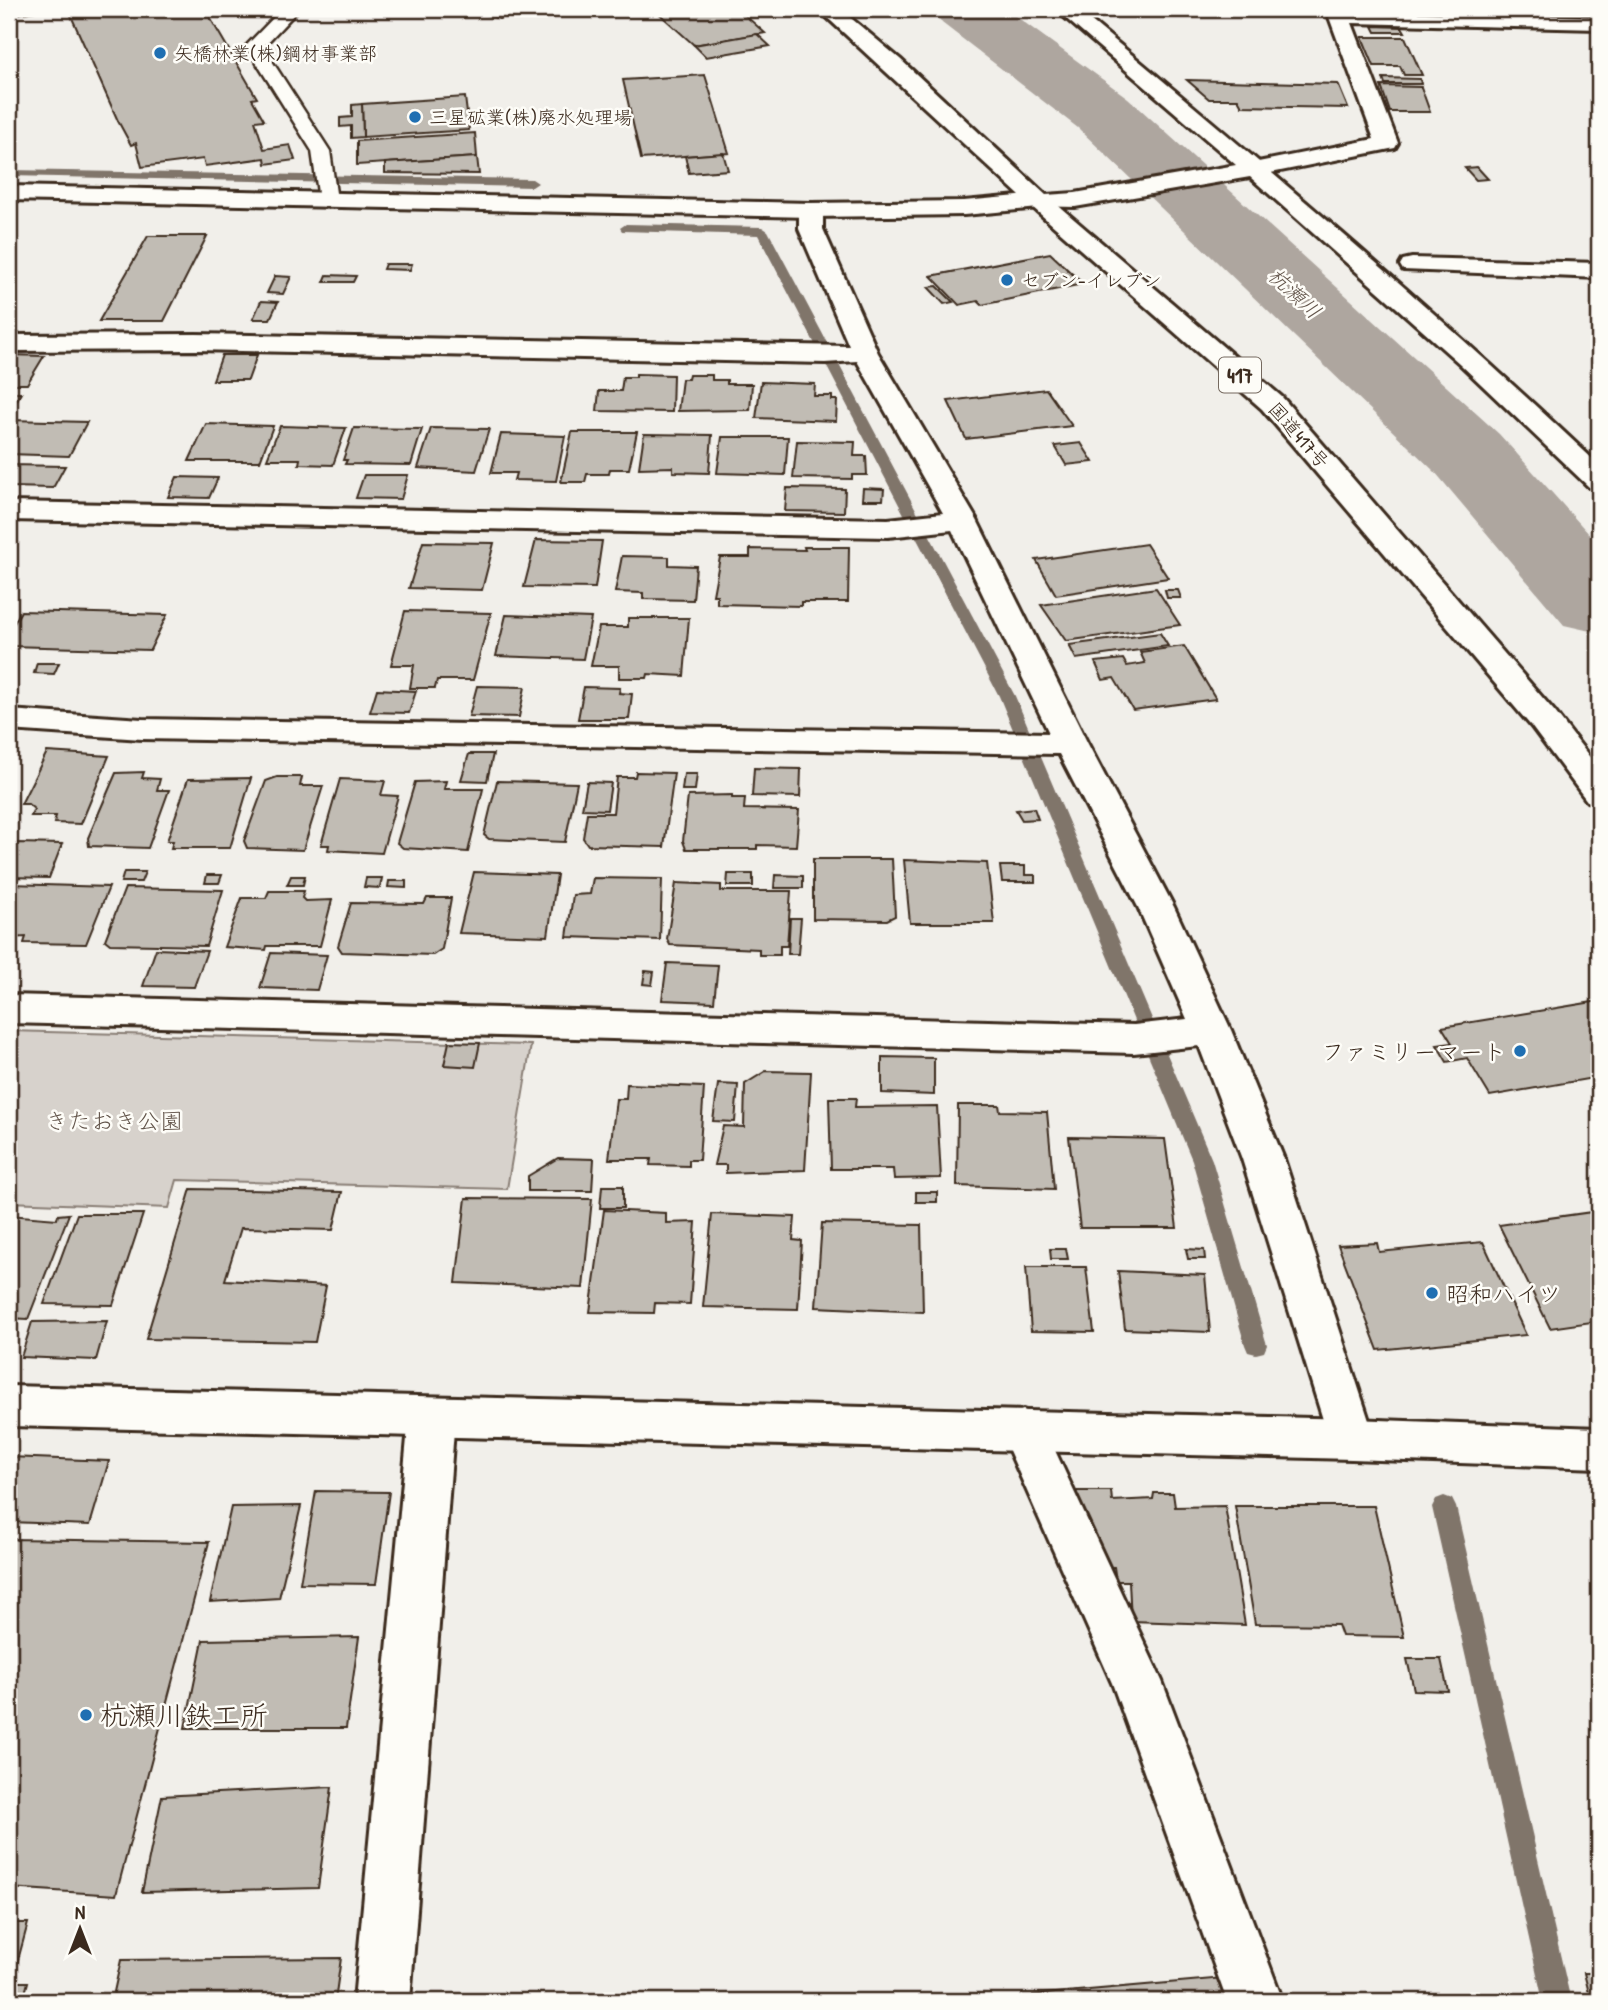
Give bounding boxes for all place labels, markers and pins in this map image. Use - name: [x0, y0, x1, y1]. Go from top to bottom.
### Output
- place label: 矢橋林業(株)鋼材事業部: [174, 40, 377, 66]
- marker: 矢橋林業(株)鋼材事業部: [152, 45, 168, 61]
- place label: 三星砿業(株)廃水処理場: [429, 104, 632, 130]
- marker: 三星砿業(株)廃水処理場: [407, 109, 423, 125]
- place label: セブン-イレブン: [1021, 267, 1162, 293]
- marker: セブン-イレブン: [999, 272, 1015, 288]
- place label: ファミリーマート: [1322, 1036, 1506, 1067]
- marker: ファミリーマート: [1512, 1043, 1528, 1059]
- place label: 昭和ハイツ: [1446, 1278, 1561, 1309]
- marker: 昭和ハイツ: [1424, 1285, 1440, 1301]
- place label: 杭瀬川鉄工所: [100, 1696, 268, 1734]
- marker: 杭瀬川鉄工所: [78, 1707, 94, 1723]

